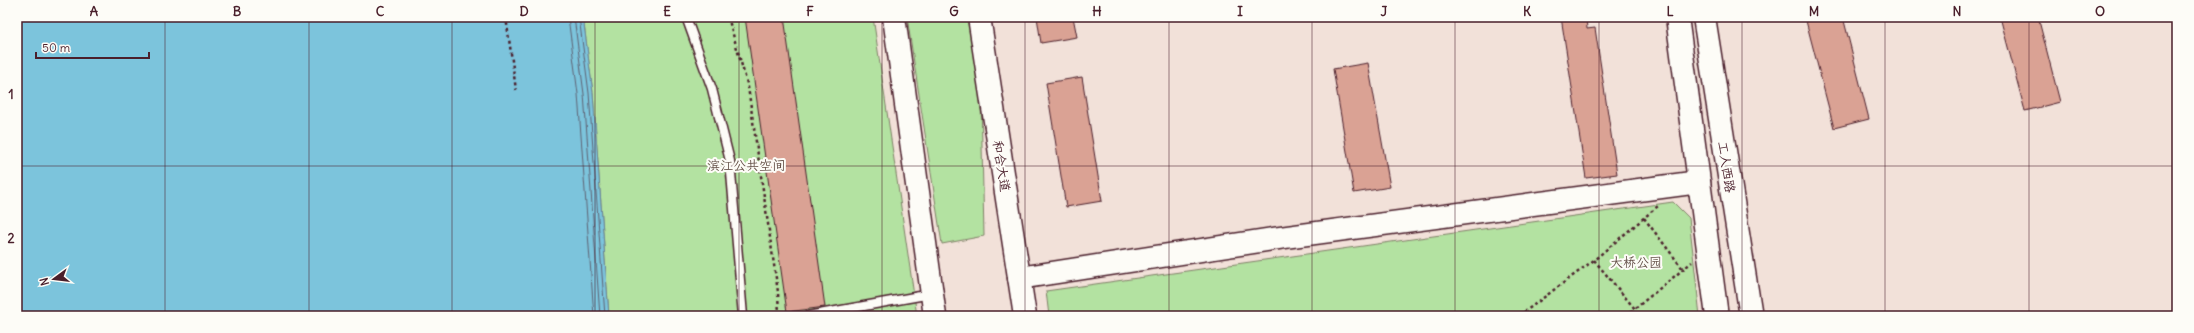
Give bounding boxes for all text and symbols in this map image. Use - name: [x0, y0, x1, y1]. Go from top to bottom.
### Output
- text: A: [90, 3, 99, 20]
- text: B: [233, 3, 242, 20]
- text: C: [376, 3, 385, 20]
- text: D: [519, 3, 529, 20]
- text: E: [663, 3, 671, 20]
- text: F: [806, 3, 814, 20]
- text: G: [949, 3, 959, 20]
- text: H: [1092, 3, 1102, 20]
- text: I: [1237, 3, 1243, 20]
- text: J: [1381, 3, 1388, 20]
- text: K: [1523, 3, 1532, 20]
- text: L: [1666, 3, 1674, 20]
- text: M: [1809, 3, 1819, 20]
- text: N: [1953, 3, 1961, 20]
- text: O: [2095, 3, 2105, 20]
- scale bar: [36, 34, 149, 60]
- text: 50 m: [42, 40, 71, 55]
- text: 1: [8, 86, 14, 103]
- street label: 和合大道: [989, 139, 1014, 193]
- street label: 工人西路: [1714, 140, 1739, 194]
- park label: 滨江公共空间: [707, 157, 785, 174]
- text: 2: [7, 230, 15, 247]
- park label: 大桥公园: [1610, 254, 1662, 271]
- north arrow: [34, 259, 74, 299]
- text: N: [37, 276, 52, 287]

